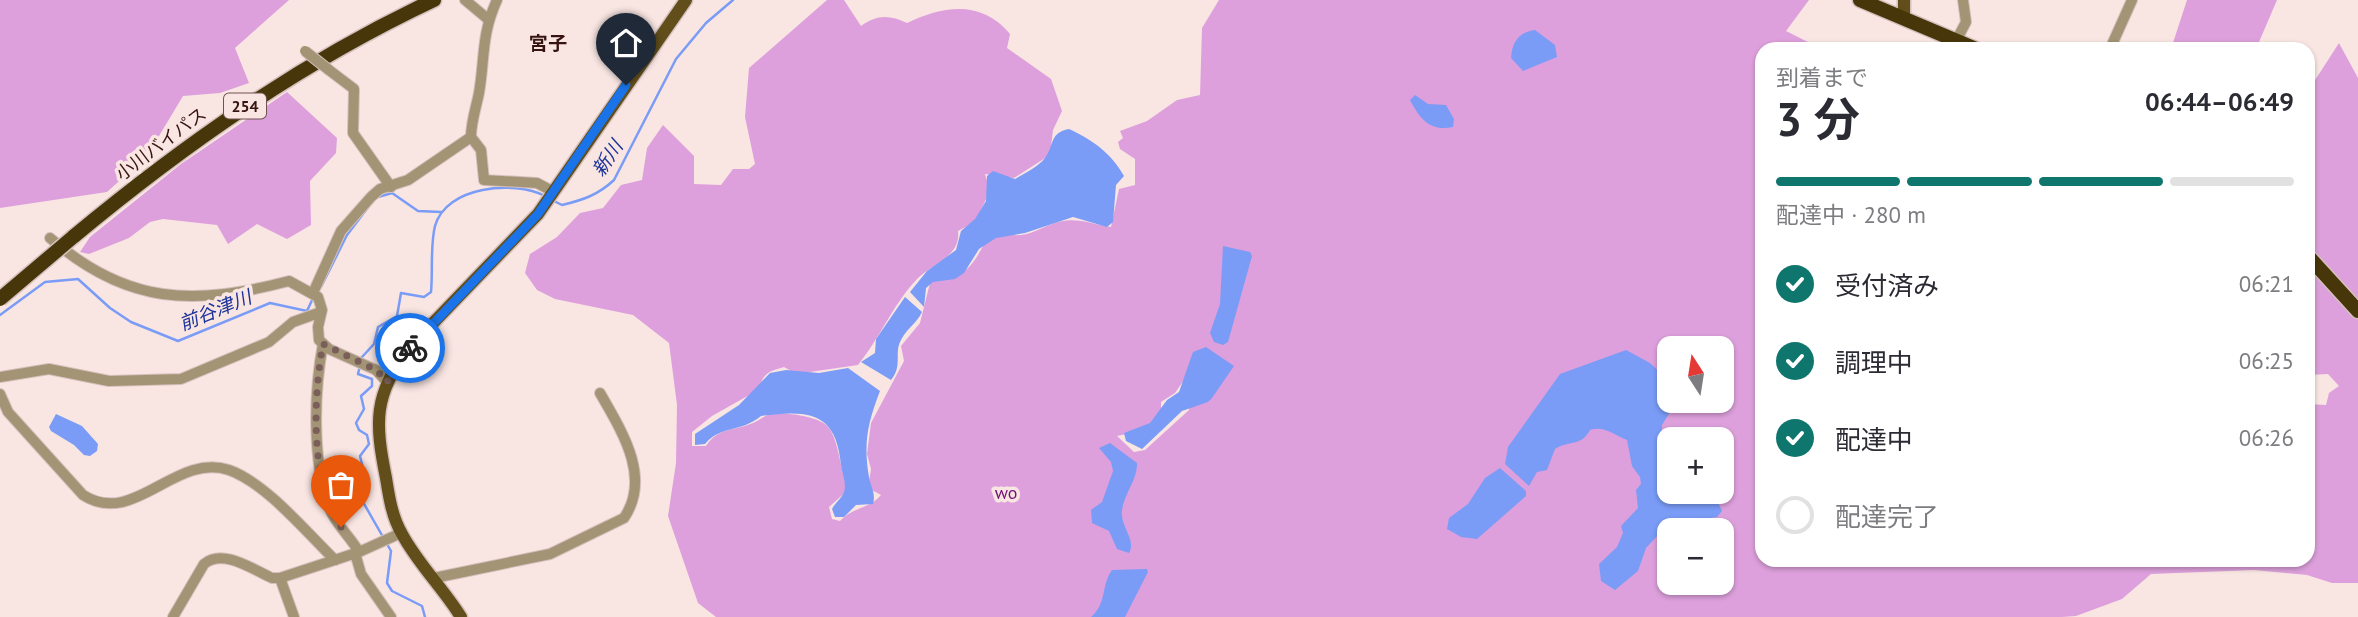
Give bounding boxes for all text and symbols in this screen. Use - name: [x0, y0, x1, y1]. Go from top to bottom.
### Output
- pin: [596, 13, 656, 85]
- icon: home: [607, 24, 645, 62]
- district label: 宮子: [529, 31, 567, 55]
- text: 到着まで: [1776, 63, 1868, 92]
- text: 06:44–06:49: [2145, 85, 2294, 118]
- text: 3 分: [1776, 89, 1860, 149]
- road number: 254: [224, 94, 266, 118]
- street label: 小川バイパス: [111, 102, 211, 185]
- water label: 新川: [586, 134, 629, 180]
- text: 配達中 · 280 m: [1776, 200, 1926, 229]
- icon: check: [1776, 265, 1814, 303]
- text: 受付済み: [1835, 269, 1939, 302]
- text: 06:21: [2239, 269, 2294, 298]
- water label: 前谷津川: [175, 284, 257, 335]
- courier: [375, 313, 445, 383]
- icon: bike: [391, 329, 429, 367]
- north arrow: [1657, 336, 1734, 413]
- map controls: [1657, 336, 1734, 595]
- icon: check: [1776, 342, 1814, 380]
- text: 調理中: [1835, 346, 1913, 379]
- text: 06:25: [2239, 346, 2294, 375]
- icon: check: [1776, 419, 1814, 457]
- text: 配達中: [1835, 423, 1913, 456]
- text: 06:26: [2239, 423, 2294, 452]
- button: +: [1657, 427, 1734, 504]
- pin: [311, 455, 371, 527]
- icon: bag: [322, 466, 360, 504]
- park label: wo: [995, 481, 1017, 504]
- text: 配達完了: [1835, 500, 1939, 533]
- button: −: [1657, 518, 1734, 595]

